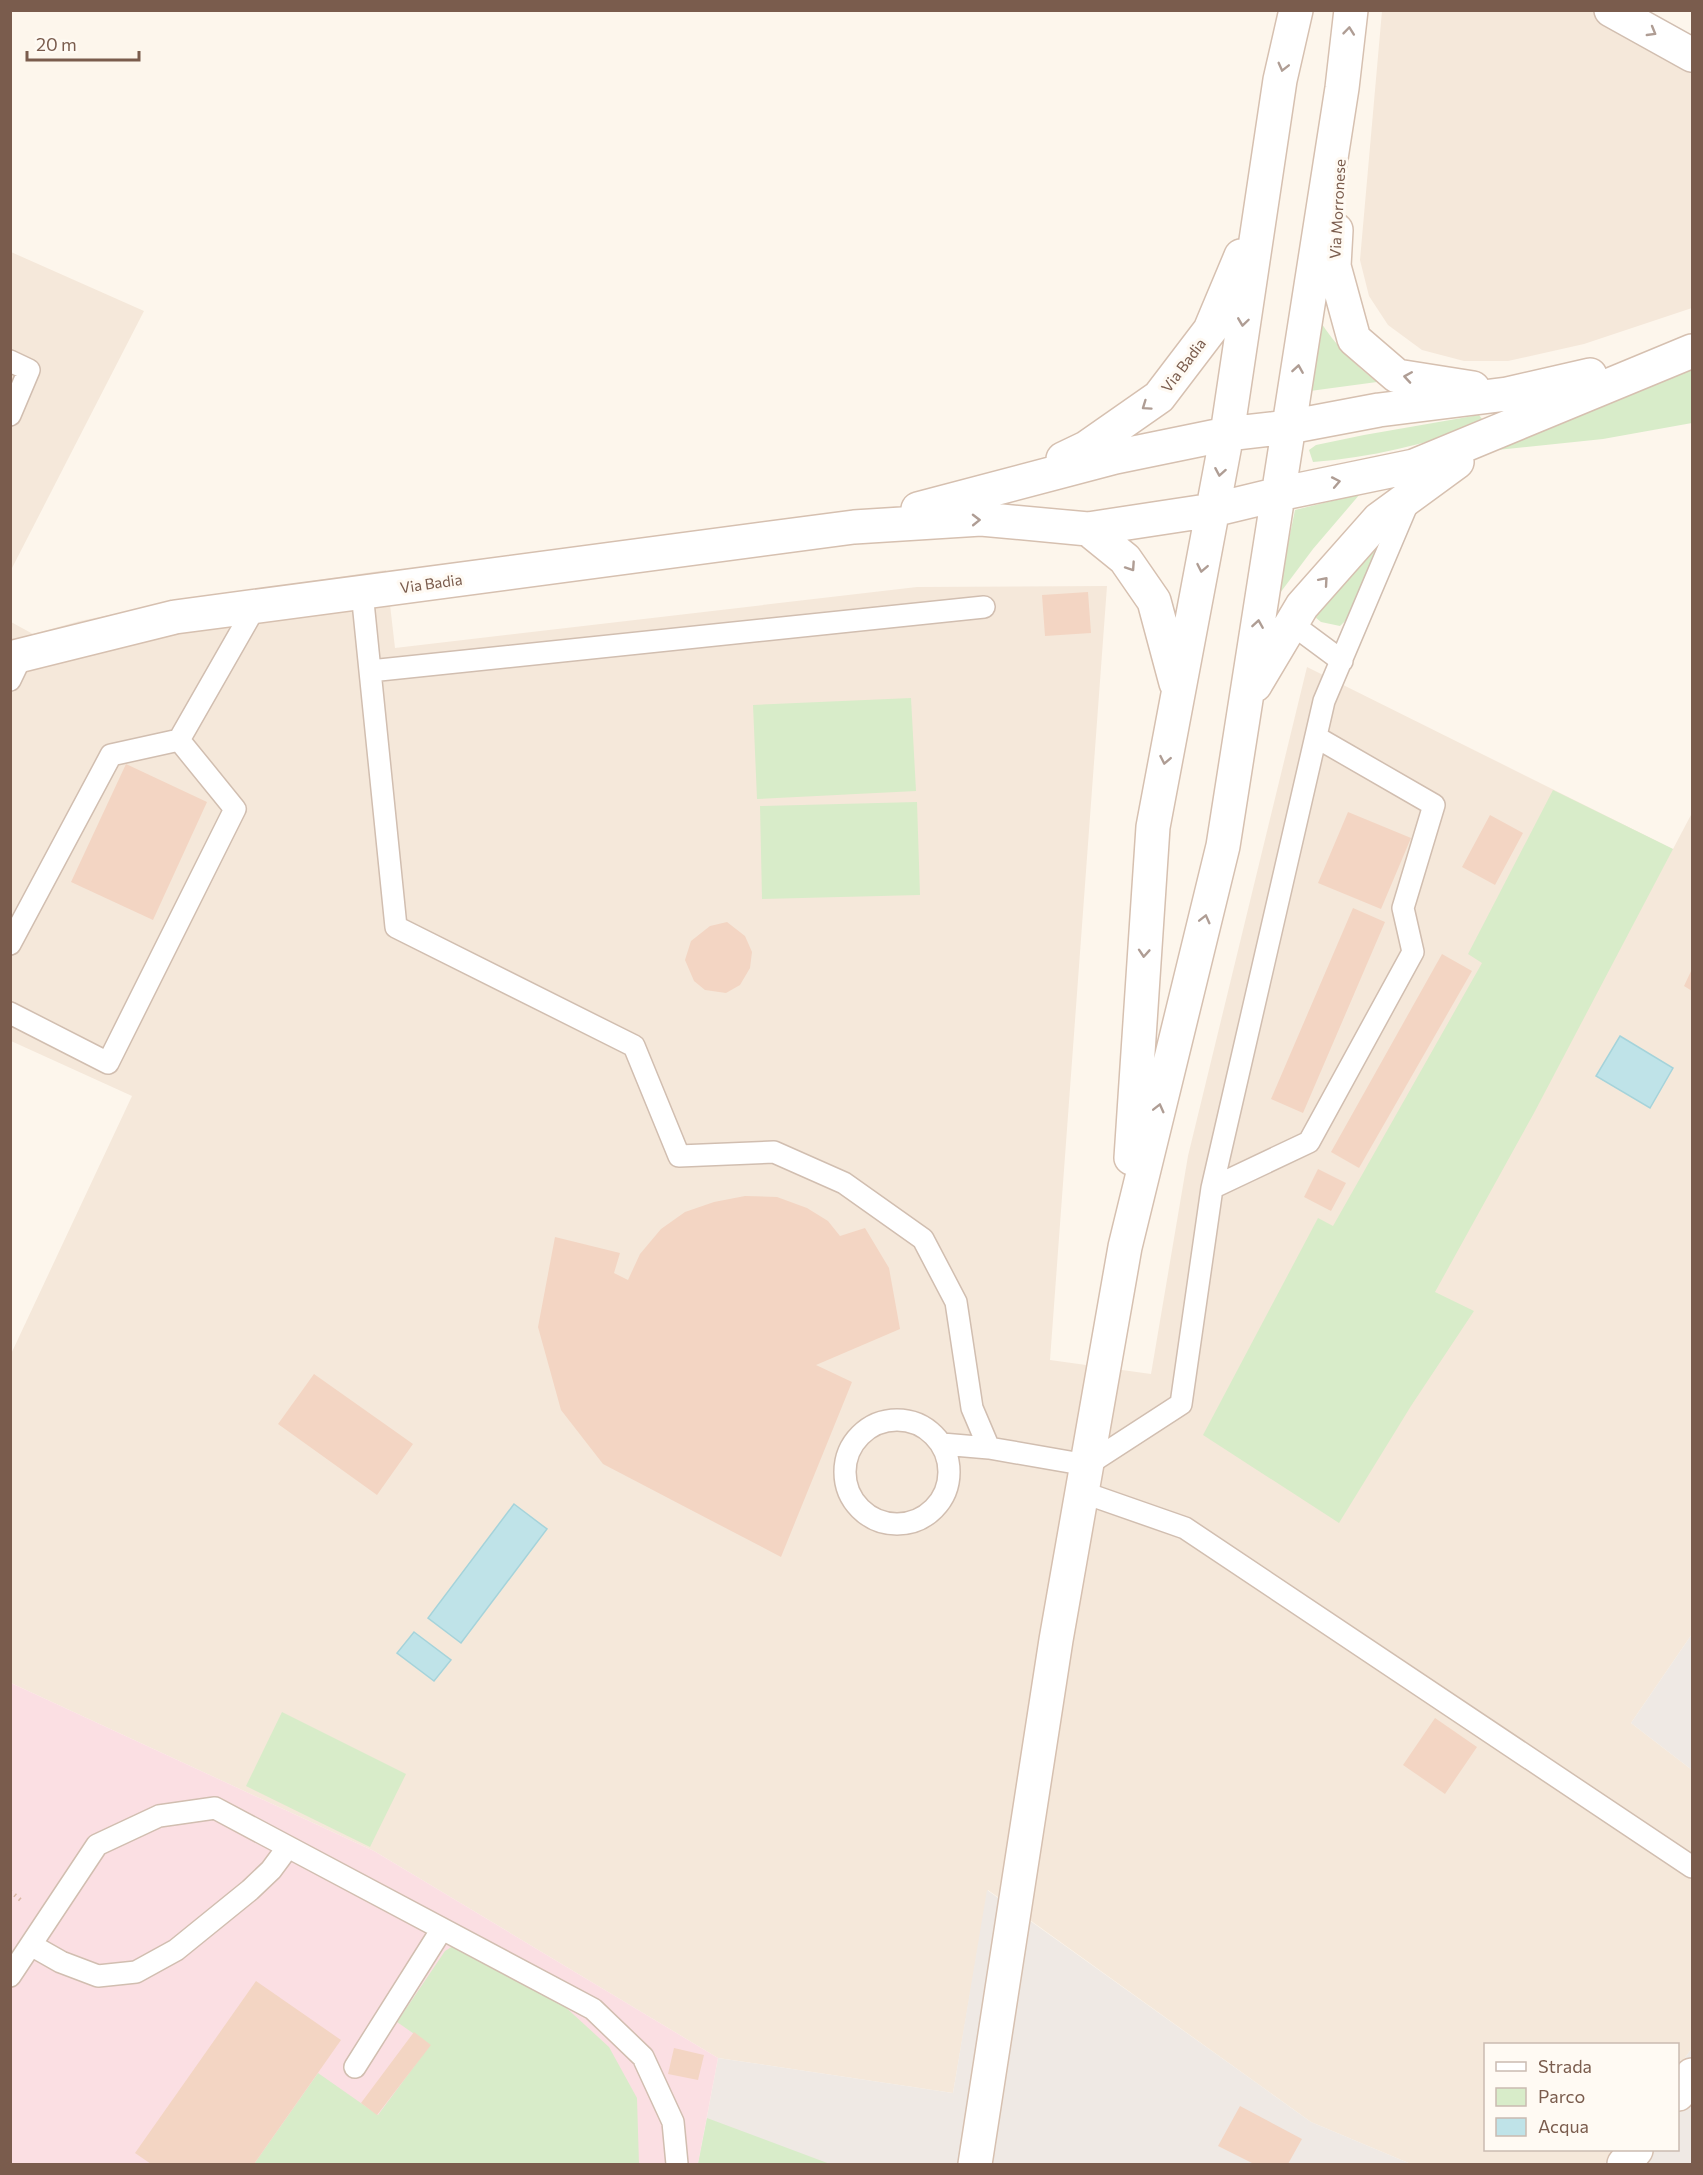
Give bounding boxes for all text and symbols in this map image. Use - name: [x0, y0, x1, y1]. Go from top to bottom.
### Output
- scale bar: [27, 24, 140, 62]
- one-way arrow: [1646, 25, 1656, 37]
- one-way arrow: [1342, 26, 1355, 35]
- text: 20 m: [36, 33, 77, 55]
- one-way arrow: [1277, 62, 1290, 72]
- street label: Via Morronese: [1325, 158, 1349, 259]
- one-way arrow: [1238, 318, 1250, 327]
- street label: Via Badia: [1157, 335, 1209, 395]
- one-way arrow: [1291, 364, 1304, 374]
- one-way arrow: [1404, 372, 1413, 384]
- one-way arrow: [1142, 399, 1153, 410]
- one-way arrow: [1214, 467, 1227, 477]
- one-way arrow: [1331, 476, 1341, 489]
- one-way arrow: [971, 514, 980, 526]
- one-way arrow: [1124, 561, 1135, 572]
- one-way arrow: [1196, 563, 1209, 573]
- street label: Via Badia: [399, 570, 463, 596]
- one-way arrow: [1317, 577, 1328, 588]
- one-way arrow: [1252, 619, 1264, 629]
- one-way arrow: [1160, 755, 1172, 764]
- one-way arrow: [1197, 914, 1210, 924]
- one-way arrow: [1138, 949, 1151, 958]
- one-way arrow: [1151, 1104, 1164, 1114]
- legend: [1484, 2043, 1679, 2151]
- text: Strada: [1538, 2055, 1592, 2077]
- text: Parco: [1538, 2085, 1585, 2107]
- text: Acqua: [1538, 2115, 1589, 2137]

